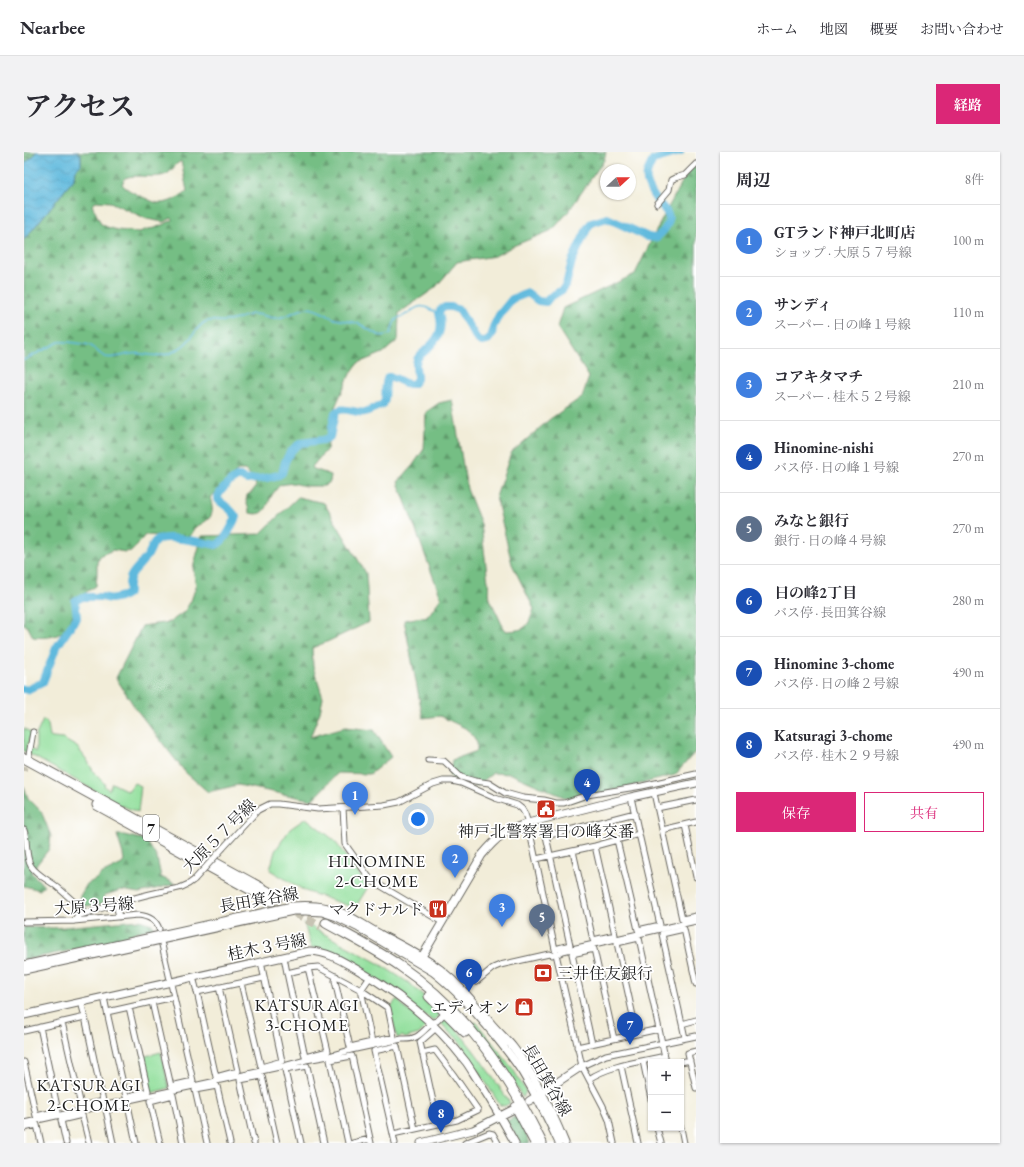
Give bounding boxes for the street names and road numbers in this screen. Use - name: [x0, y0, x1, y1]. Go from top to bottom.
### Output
- street label: 大原５７号線: [178, 795, 260, 877]
- road number: 7: [143, 815, 159, 841]
- street label: 長田箕谷線: [218, 883, 300, 917]
- street label: 大原３号線: [53, 893, 135, 919]
- street label: 桂木３号線: [226, 929, 308, 965]
- street label: 長田箕谷線: [518, 1040, 576, 1120]

